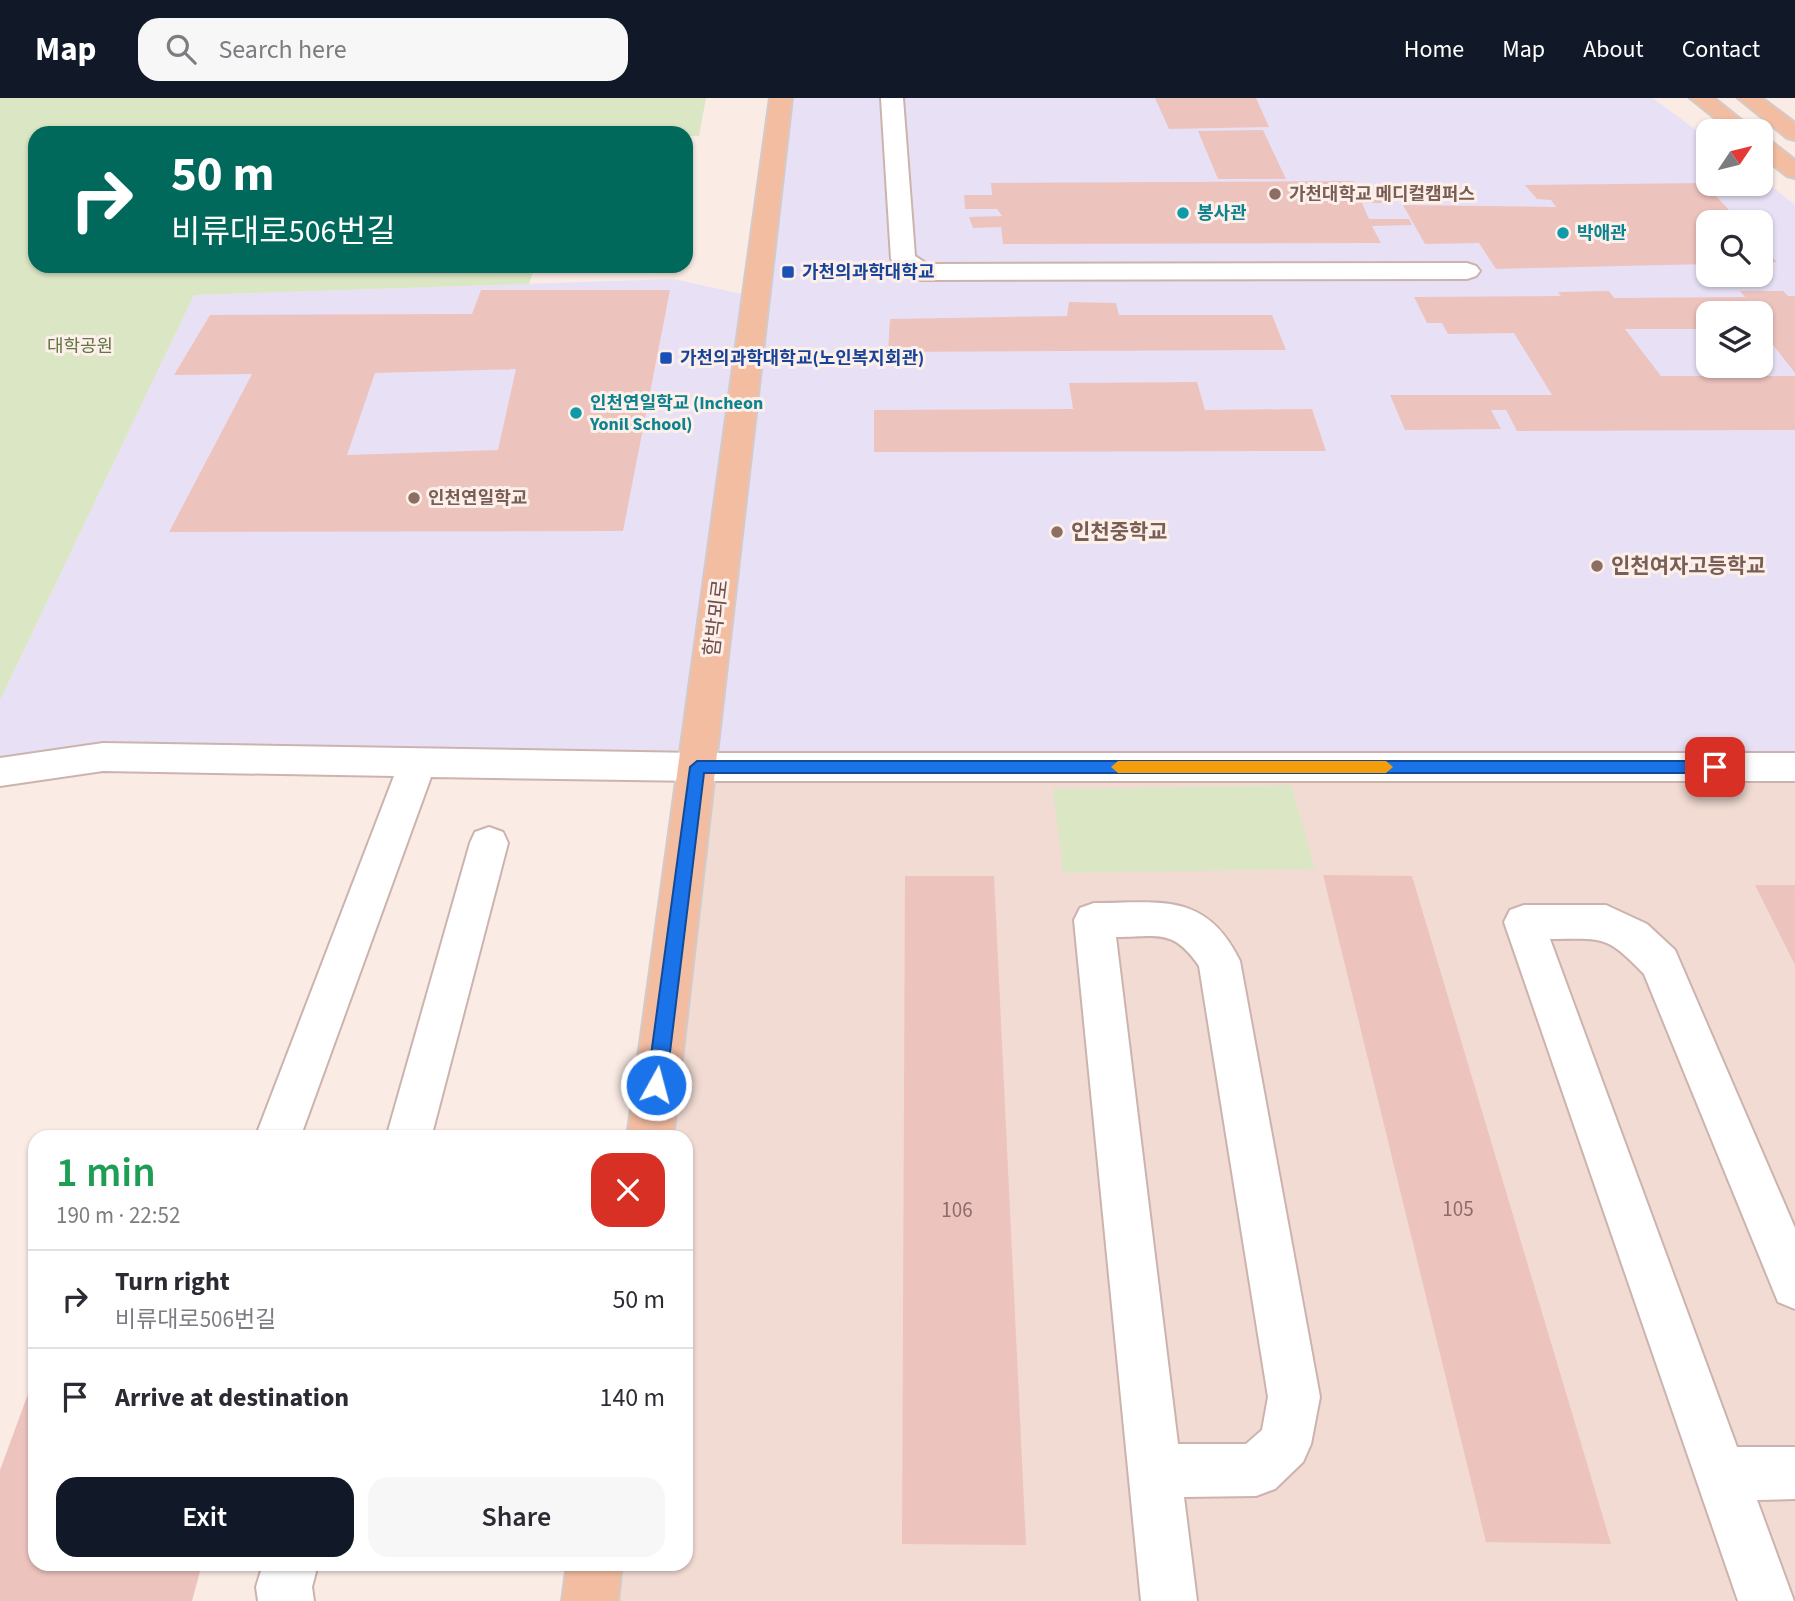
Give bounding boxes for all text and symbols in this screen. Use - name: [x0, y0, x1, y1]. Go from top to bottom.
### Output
- search box: [138, 18, 628, 81]
- text: Map: [35, 26, 96, 73]
- icon: search: [162, 30, 200, 68]
- text: Search here: [218, 31, 347, 68]
- text: Home: [1404, 32, 1464, 67]
- text: Map: [1502, 32, 1545, 67]
- text: About: [1583, 32, 1644, 67]
- text: Contact: [1682, 32, 1760, 67]
- north arrow: [1696, 119, 1773, 196]
- map controls: [1696, 119, 1773, 378]
- text: 50 m: [171, 140, 275, 210]
- icon: right: [56, 154, 147, 245]
- place label: 가천대학교 메디컬캠퍼스: [1289, 182, 1475, 207]
- marker: 가천대학교 메디컬캠퍼스: [1267, 186, 1283, 202]
- place label: 봉사관: [1197, 201, 1247, 226]
- marker: 봉사관: [1175, 205, 1191, 221]
- text: 비류대로506번길: [171, 209, 395, 255]
- button: search: [1696, 210, 1773, 287]
- place label: 박애관: [1577, 221, 1627, 246]
- marker: 박애관: [1555, 225, 1571, 241]
- place label: 가천의과학대학교: [802, 260, 934, 285]
- marker: 가천의과학대학교: [780, 264, 796, 280]
- button: layers: [1696, 301, 1773, 378]
- park label: 대학공원: [47, 334, 113, 359]
- place label: 가천의과학대학교(노인복지회관): [680, 346, 924, 371]
- marker: 가천의과학대학교(노인복지회관): [658, 350, 674, 366]
- place label: 인천연일학교 (Incheon Yonil School): [589, 391, 763, 437]
- marker: 인천연일학교 (Incheon Yonil School): [568, 405, 584, 421]
- place label: 인천연일학교: [428, 486, 527, 511]
- marker: 인천연일학교: [406, 490, 422, 506]
- place label: 인천중학교: [1071, 517, 1168, 547]
- marker: 인천중학교: [1049, 524, 1065, 540]
- place label: 인천여자고등학교: [1611, 551, 1766, 581]
- marker: 인천여자고등학교: [1589, 558, 1605, 574]
- street label: 함박뫼로: [696, 578, 736, 658]
- pin: [1685, 737, 1745, 797]
- icon: arrive: [1696, 748, 1734, 786]
- position arrow: [619, 1048, 693, 1122]
- text: 1 min: [56, 1143, 156, 1203]
- button: close: [591, 1153, 665, 1227]
- house number: 105: [1442, 1194, 1474, 1224]
- house number: 106: [941, 1195, 973, 1225]
- text: 190 m · 22:52: [56, 1199, 180, 1232]
- text: Turn right: [115, 1263, 230, 1300]
- icon: right: [56, 1280, 94, 1318]
- text: 50 m: [612, 1281, 665, 1318]
- text: 비류대로506번길: [115, 1303, 276, 1336]
- icon: arrive: [56, 1378, 94, 1416]
- text: Arrive at destination: [115, 1379, 349, 1416]
- text: 140 m: [599, 1379, 665, 1416]
- button: Exit: [56, 1477, 354, 1557]
- button: Share: [368, 1477, 665, 1557]

